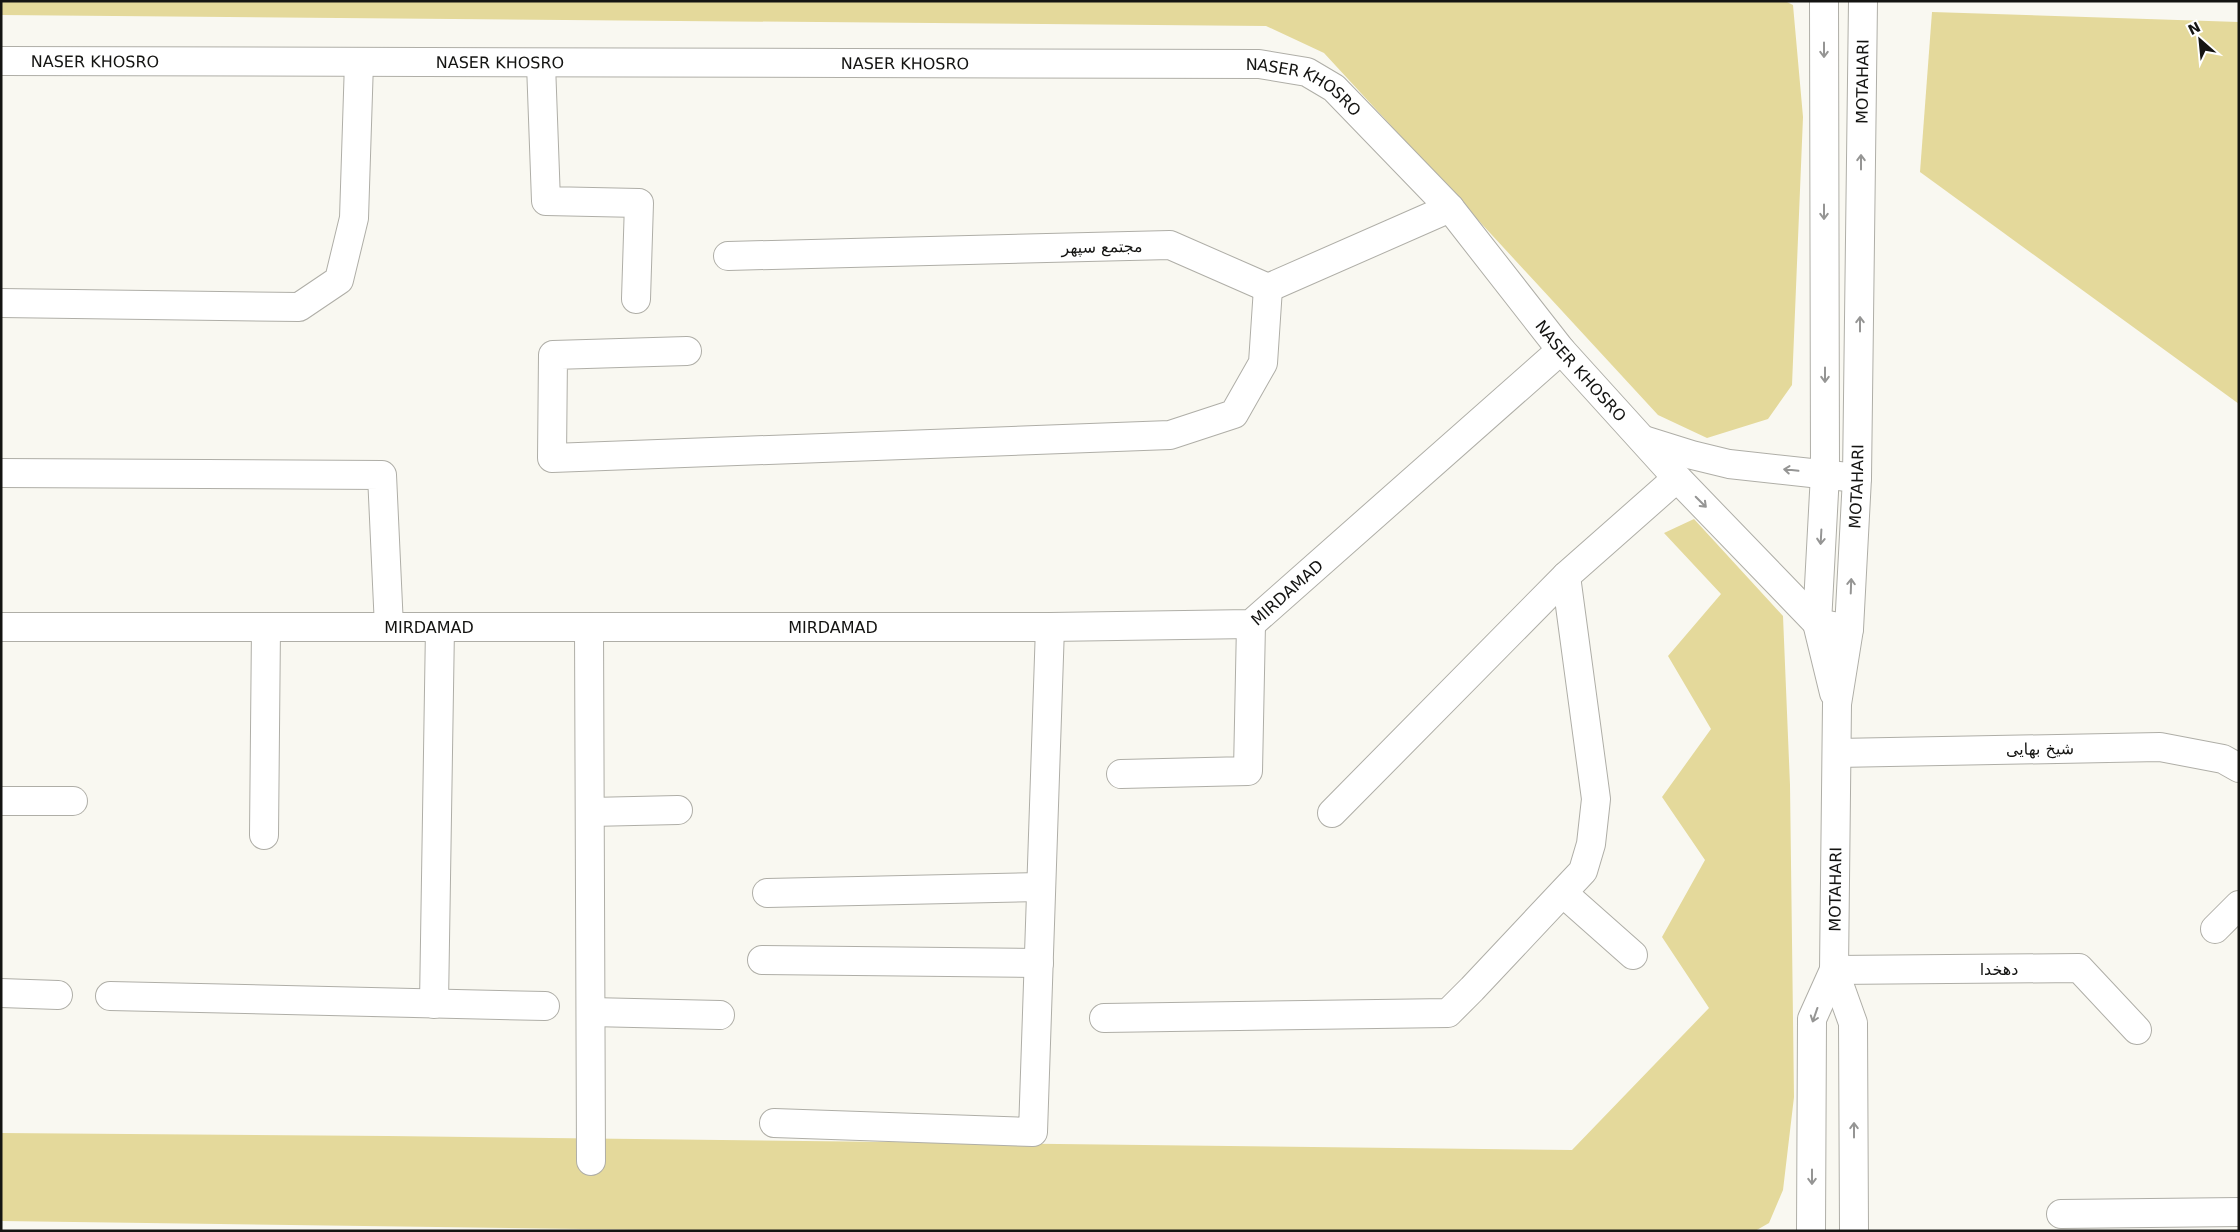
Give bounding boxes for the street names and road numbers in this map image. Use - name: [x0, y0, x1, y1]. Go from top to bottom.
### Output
- street label: MOTAHARI: [1852, 39, 1872, 124]
- street label: NASER KHOSRO: [31, 52, 159, 71]
- street label: NASER KHOSRO: [436, 53, 564, 72]
- street label: NASER KHOSRO: [841, 54, 969, 73]
- street label: NASER KHOSRO: [1246, 54, 1365, 120]
- street label: مجتمع سپهر: [1060, 237, 1143, 258]
- street label: NASER KHOSRO: [1532, 316, 1631, 425]
- street label: MOTAHARI: [1845, 444, 1867, 529]
- street label: MIRDAMAD: [1247, 555, 1327, 629]
- street label: MIRDAMAD: [384, 618, 474, 637]
- street label: MIRDAMAD: [788, 618, 878, 637]
- street label: شیخ بهایی: [2006, 739, 2074, 760]
- street label: MOTAHARI: [1825, 847, 1845, 932]
- street label: دهخدا: [1980, 960, 2018, 979]

